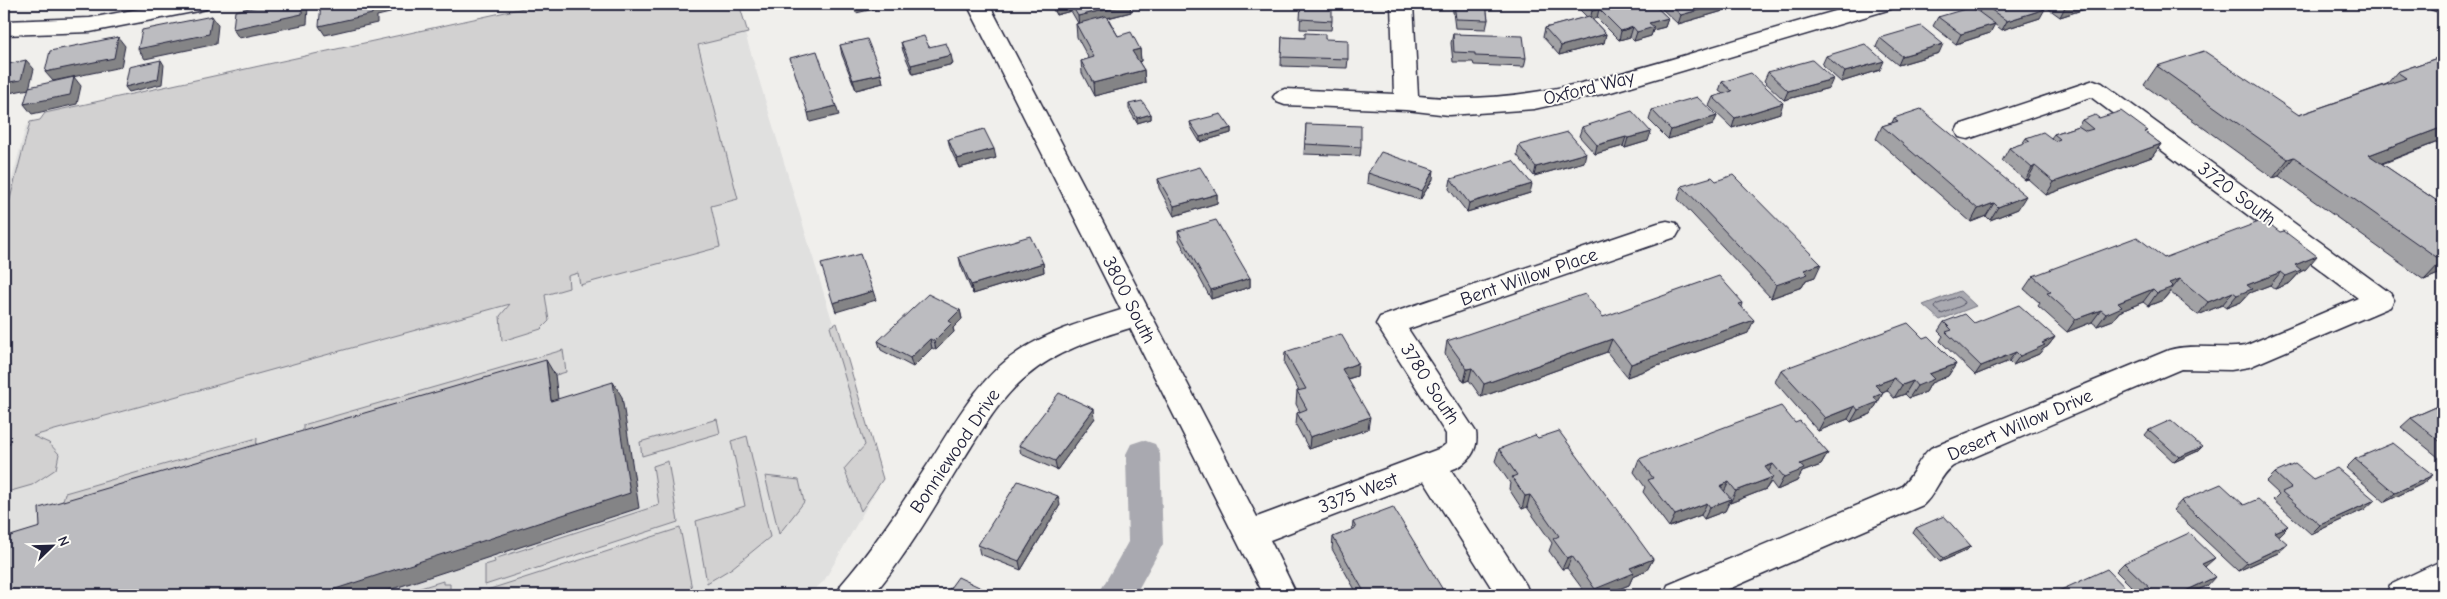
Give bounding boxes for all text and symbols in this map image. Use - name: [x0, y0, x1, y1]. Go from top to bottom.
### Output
- street label: Oxford Way: [1541, 66, 1637, 110]
- street label: 3720 South: [2194, 157, 2280, 231]
- street label: Bent Willow Place: [1458, 243, 1600, 311]
- street label: 3800 South: [1098, 253, 1160, 347]
- street label: 3780 South: [1396, 339, 1464, 429]
- street label: Desert Willow Drive: [1944, 384, 2096, 466]
- street label: Bonniewood Drive: [905, 385, 1005, 517]
- street label: 3375 West: [1315, 468, 1401, 518]
- north arrow: [28, 522, 78, 572]
- text: N: [54, 534, 73, 549]

